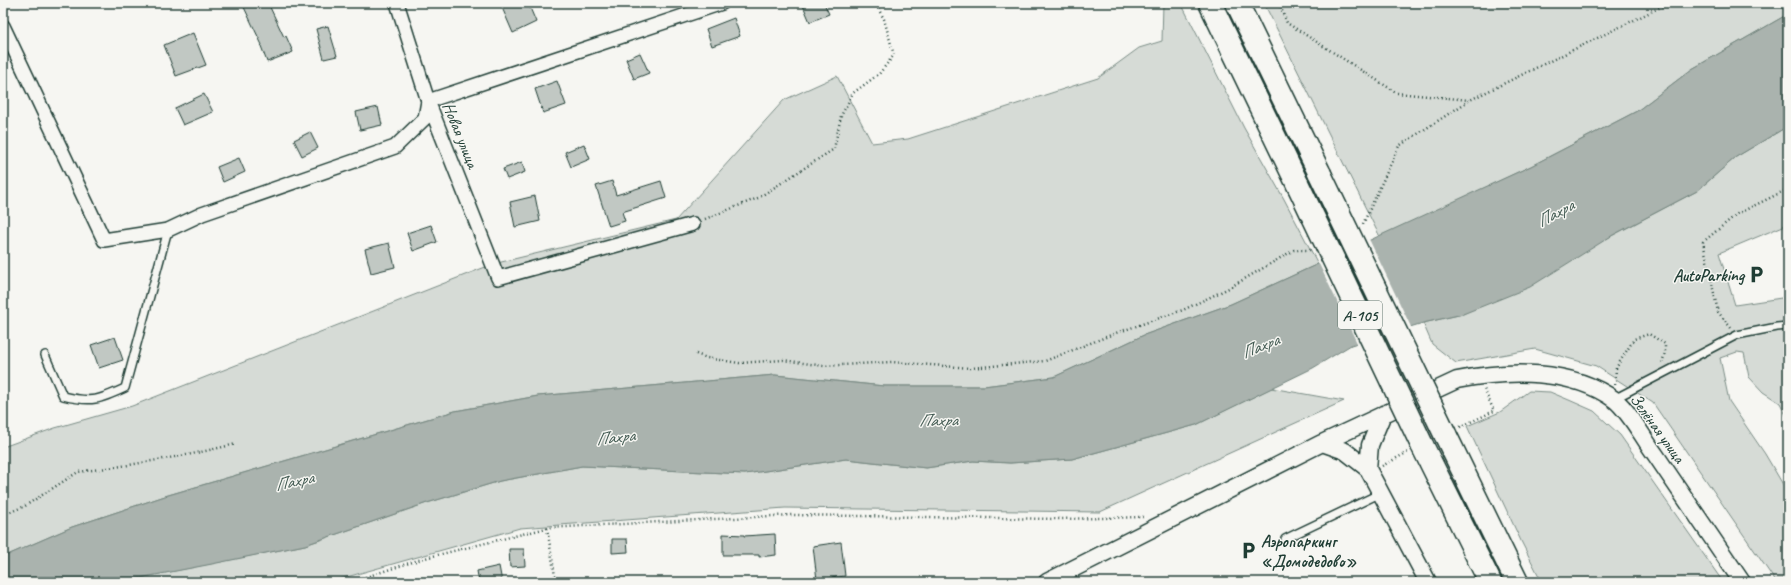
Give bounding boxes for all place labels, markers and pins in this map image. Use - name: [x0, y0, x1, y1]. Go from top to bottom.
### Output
- place label: AutoParking: [1673, 265, 1746, 286]
- parking icon: AutoParking: [1747, 265, 1767, 285]
- place label: Аэропаркинг «Домодедово»: [1261, 531, 1356, 572]
- parking icon: Аэропаркинг «Домодедово»: [1238, 541, 1258, 561]

